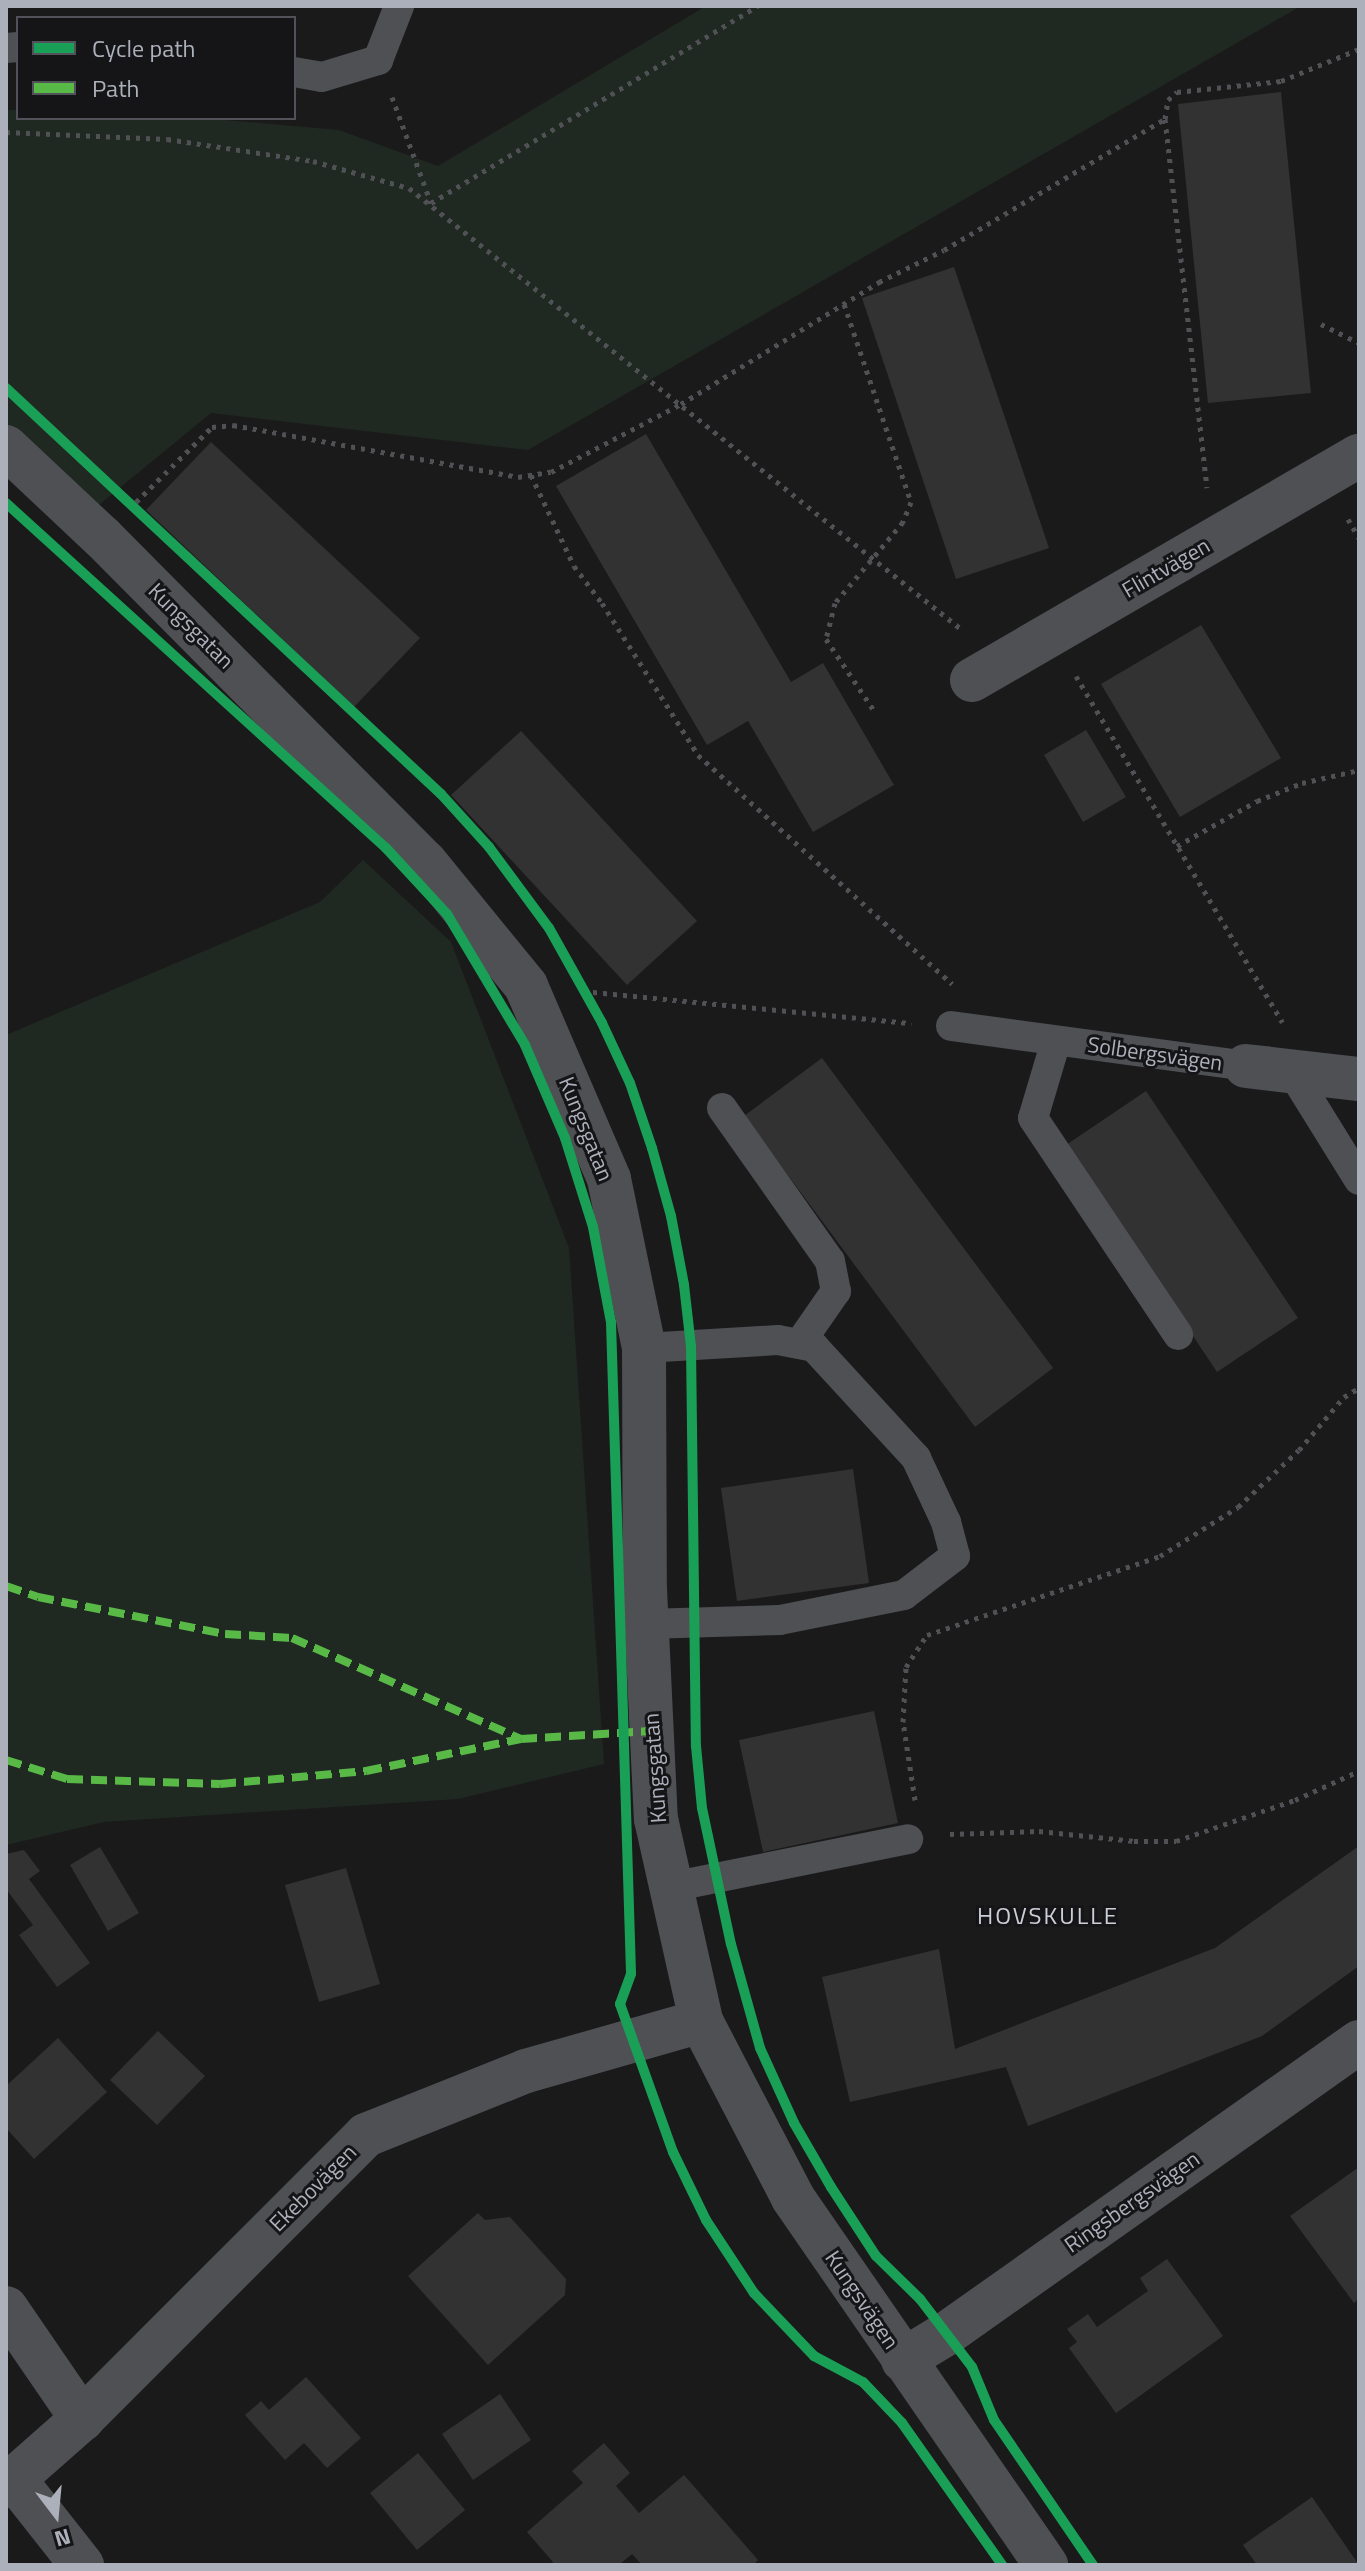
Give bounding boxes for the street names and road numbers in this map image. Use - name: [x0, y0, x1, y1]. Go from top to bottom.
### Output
- street label: Flintvägen: [1118, 532, 1214, 604]
- street label: Kungsgatan: [143, 578, 239, 674]
- street label: Solbergsvägen: [1086, 1031, 1224, 1077]
- street label: Kungsgatan: [553, 1073, 619, 1185]
- street label: Kungsgatan: [638, 1712, 672, 1824]
- street label: Ekebovägen: [264, 2139, 362, 2237]
- street label: Ringsbergsvägen: [1059, 2146, 1205, 2258]
- street label: Kungsvägen: [820, 2246, 904, 2354]

